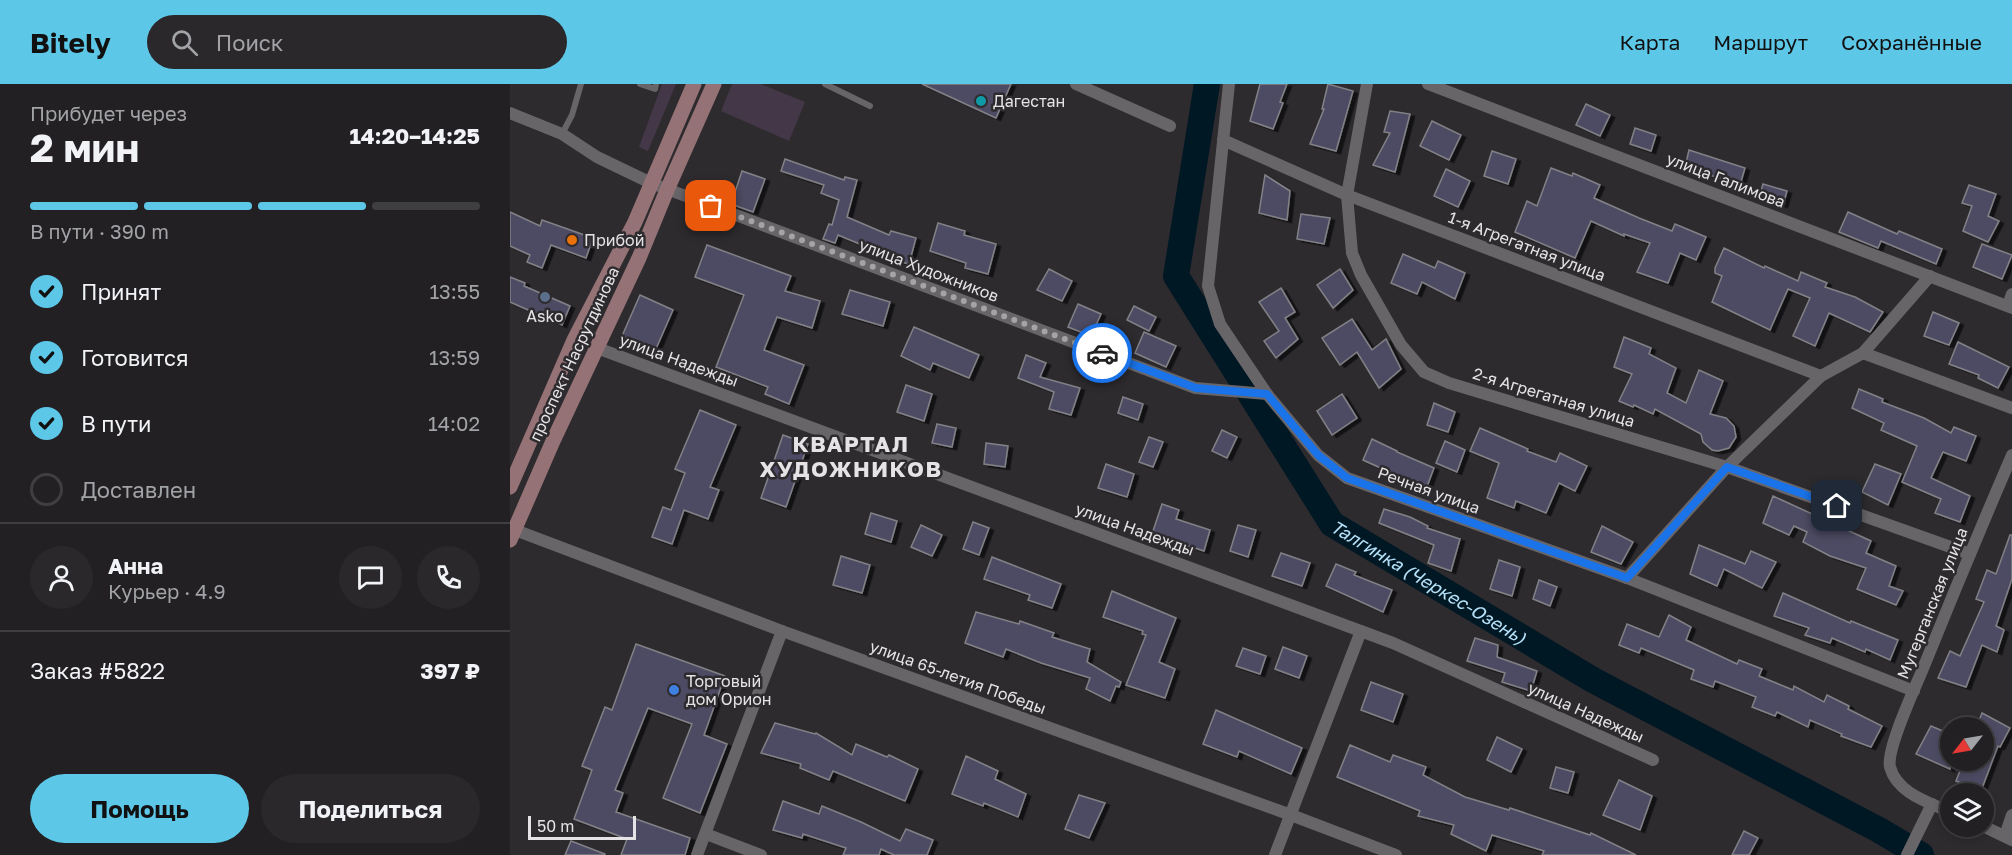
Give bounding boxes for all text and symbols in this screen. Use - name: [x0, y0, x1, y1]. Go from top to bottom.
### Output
- search box: [147, 15, 567, 69]
- text: Bitely: [30, 26, 111, 59]
- icon: search: [168, 26, 201, 59]
- text: Поиск: [216, 29, 284, 56]
- text: Карта: [1619, 29, 1680, 55]
- text: Маршрут: [1713, 29, 1808, 55]
- text: Сохранённые: [1841, 29, 1982, 55]
- place label: Дагестан: [993, 91, 1065, 111]
- marker: Дагестан: [974, 94, 988, 108]
- text: Прибудет через: [30, 101, 187, 125]
- text: 14:20–14:25: [350, 122, 480, 149]
- text: 2 мин: [30, 124, 139, 171]
- street label: улица Галимова: [1664, 148, 1788, 212]
- pin: [685, 180, 736, 231]
- icon: bag: [694, 189, 727, 222]
- street label: 1-я Агрегатная улица: [1446, 207, 1608, 285]
- text: В пути · 390 m: [30, 219, 169, 243]
- place label: Прибой: [584, 230, 644, 250]
- marker: Прибой: [565, 233, 579, 247]
- street label: улица Художников: [856, 234, 1002, 306]
- street label: проспект Насрутдинова: [525, 263, 623, 445]
- icon: check: [30, 275, 63, 308]
- text: Принят: [81, 278, 161, 305]
- text: 13:55: [429, 279, 480, 303]
- marker: Asko: [538, 290, 552, 304]
- place label: Asko: [526, 306, 564, 326]
- courier: [1072, 323, 1132, 383]
- street label: улица Надежды: [617, 329, 741, 391]
- icon: car: [1086, 337, 1119, 370]
- icon: check: [30, 341, 63, 374]
- text: Готовится: [81, 344, 189, 371]
- text: 13:59: [429, 345, 480, 369]
- street label: 2-я Агрегатная улица: [1471, 363, 1637, 431]
- icon: check: [30, 407, 63, 440]
- text: В пути: [81, 410, 151, 437]
- text: 14:02: [428, 411, 480, 435]
- district label: КВАРТАЛ ХУДОЖНИКОВ: [760, 430, 942, 482]
- street label: Речная улица: [1375, 462, 1483, 518]
- text: Доставлен: [81, 476, 196, 503]
- pin: [1811, 480, 1862, 531]
- icon: home: [1820, 489, 1853, 522]
- street label: улица Надежды: [1073, 498, 1197, 560]
- water label: Талгинка (Черкес-Озень): [1327, 515, 1530, 649]
- street label: Мугерганская улица: [1892, 524, 1972, 682]
- button: person: [30, 546, 93, 609]
- button: chat: [339, 546, 402, 609]
- button: phone: [417, 546, 480, 609]
- text: Анна: [108, 552, 163, 579]
- text: Курьер · 4.9: [108, 579, 226, 603]
- street label: улица 65-летия Победы: [867, 636, 1049, 718]
- text: Заказ #5822: [30, 657, 165, 684]
- text: 397 ₽: [420, 657, 480, 684]
- place label: Торговый дом Орион: [686, 671, 772, 709]
- street label: улица Надежды: [1525, 677, 1647, 747]
- marker: Торговый дом Орион: [667, 683, 681, 697]
- north arrow: [1940, 717, 1994, 771]
- map controls: [1940, 717, 1994, 837]
- button: Помощь: [30, 774, 249, 843]
- button: Поделиться: [261, 774, 480, 843]
- button: layers: [1940, 783, 1994, 837]
- scale bar: [528, 813, 636, 840]
- text: 50 m: [537, 816, 574, 836]

